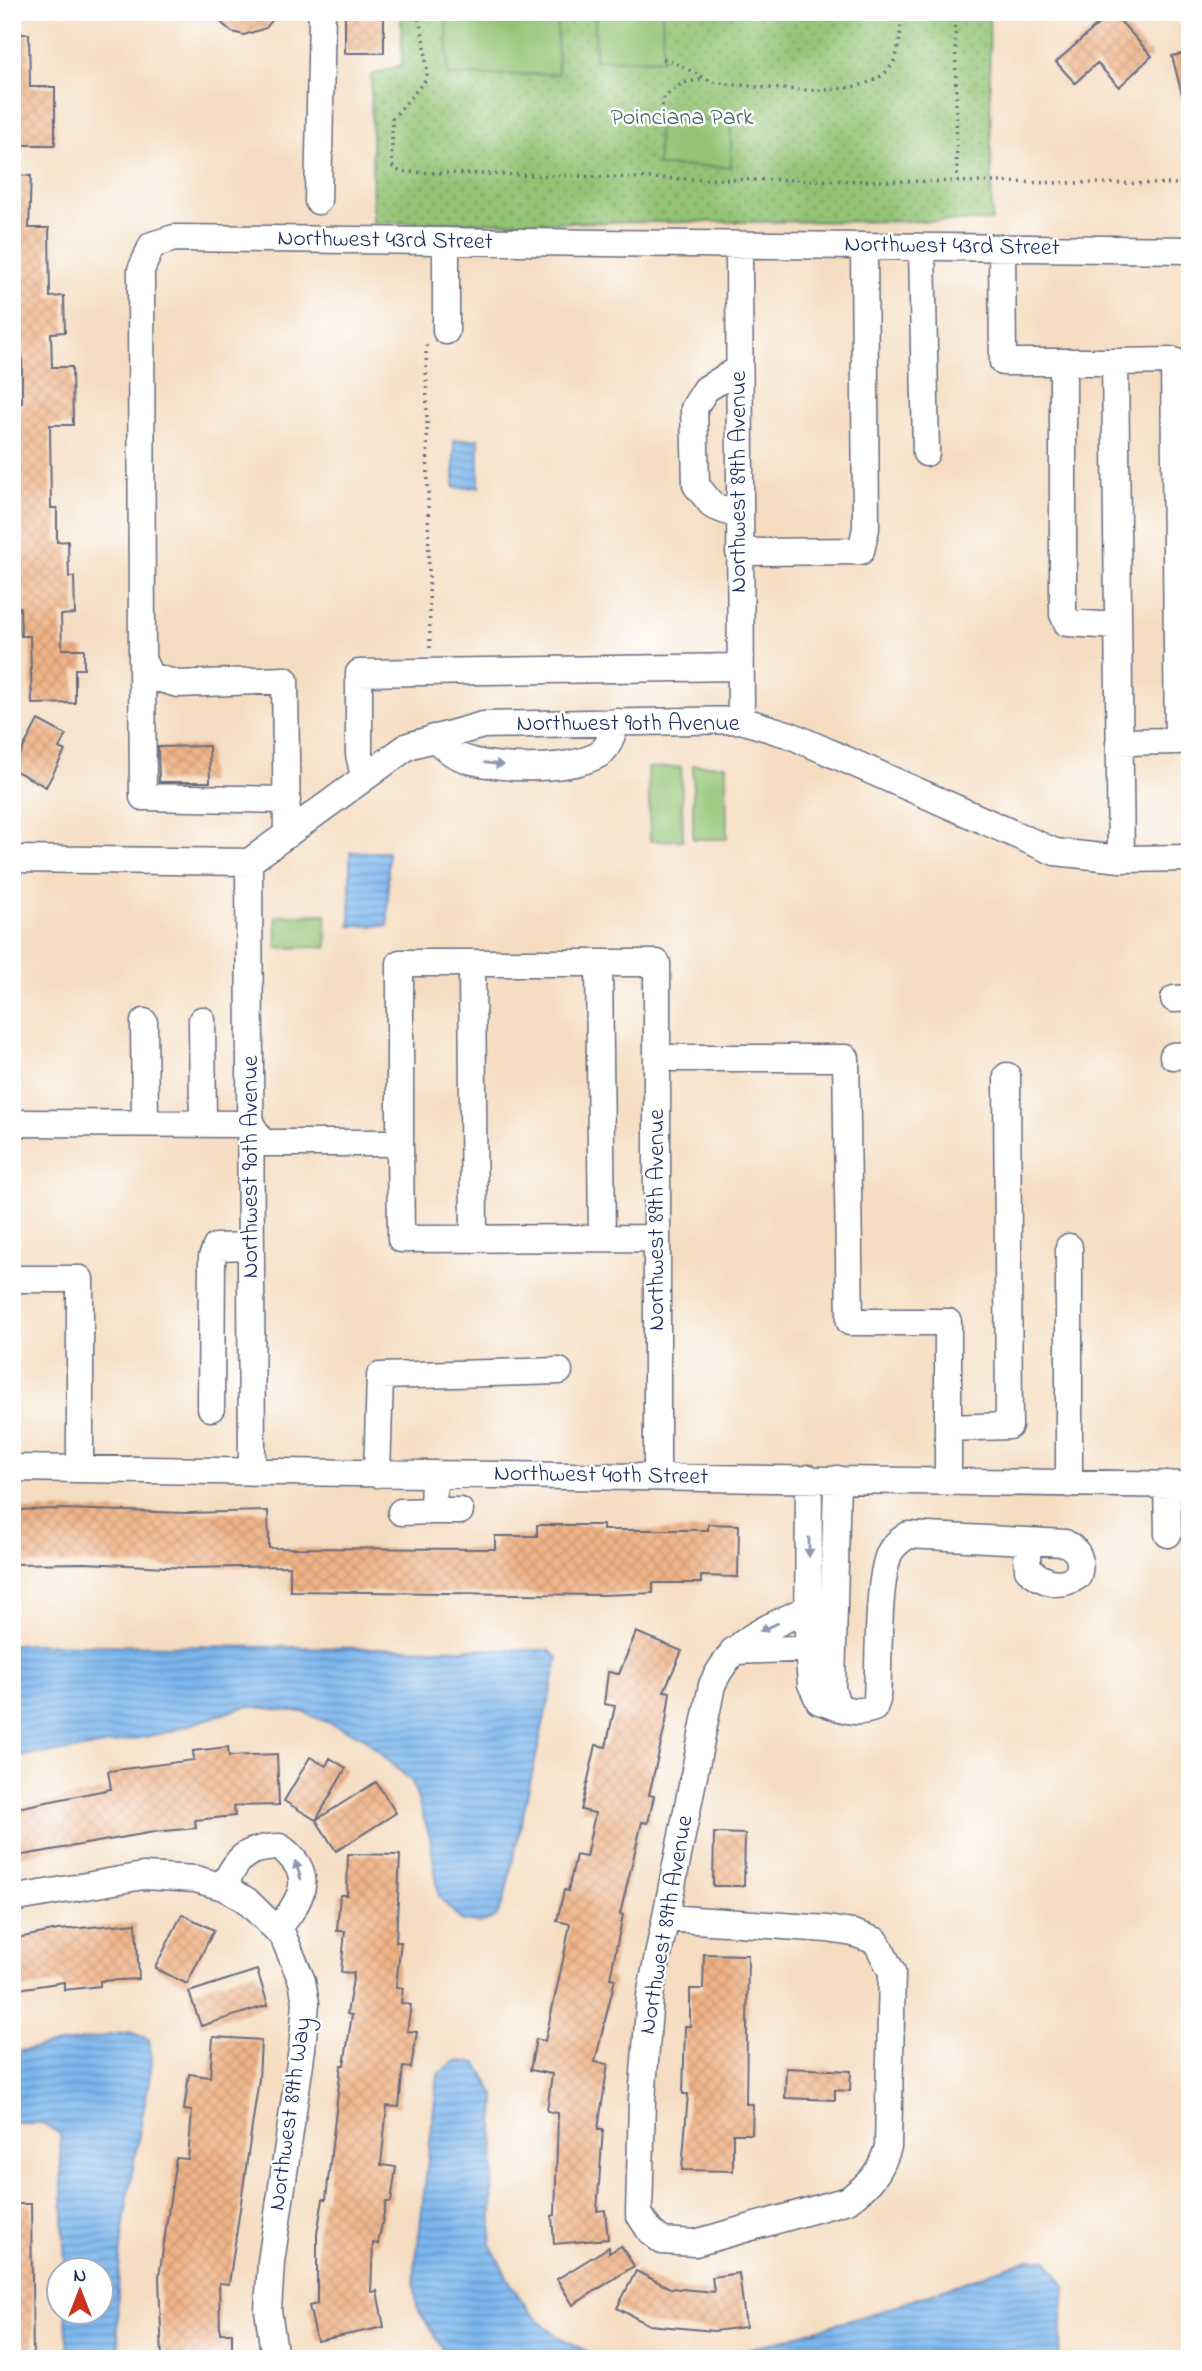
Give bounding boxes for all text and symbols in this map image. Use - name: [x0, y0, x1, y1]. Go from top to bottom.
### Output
- park label: Poinciana Park: [610, 101, 754, 136]
- street label: Northwest 43rd Street: [277, 222, 493, 260]
- street label: Northwest 43rd Street: [844, 228, 1060, 266]
- street label: Northwest 89th Avenue: [722, 371, 757, 593]
- street label: Northwest 90th Avenue: [516, 707, 740, 742]
- one-way arrow: [483, 759, 505, 770]
- street label: Northwest 90th Avenue: [234, 1055, 269, 1279]
- street label: Northwest 89th Avenue: [640, 1109, 675, 1331]
- street label: Northwest 40th Street: [493, 1457, 709, 1495]
- one-way arrow: [803, 1536, 815, 1558]
- one-way arrow: [759, 1621, 779, 1633]
- street label: Northwest 89th Avenue: [631, 1813, 704, 2037]
- one-way arrow: [292, 1859, 303, 1880]
- street label: Northwest 89th Way: [260, 2015, 323, 2213]
- north arrow: [46, 2256, 116, 2326]
- text: N: [74, 2263, 87, 2290]

